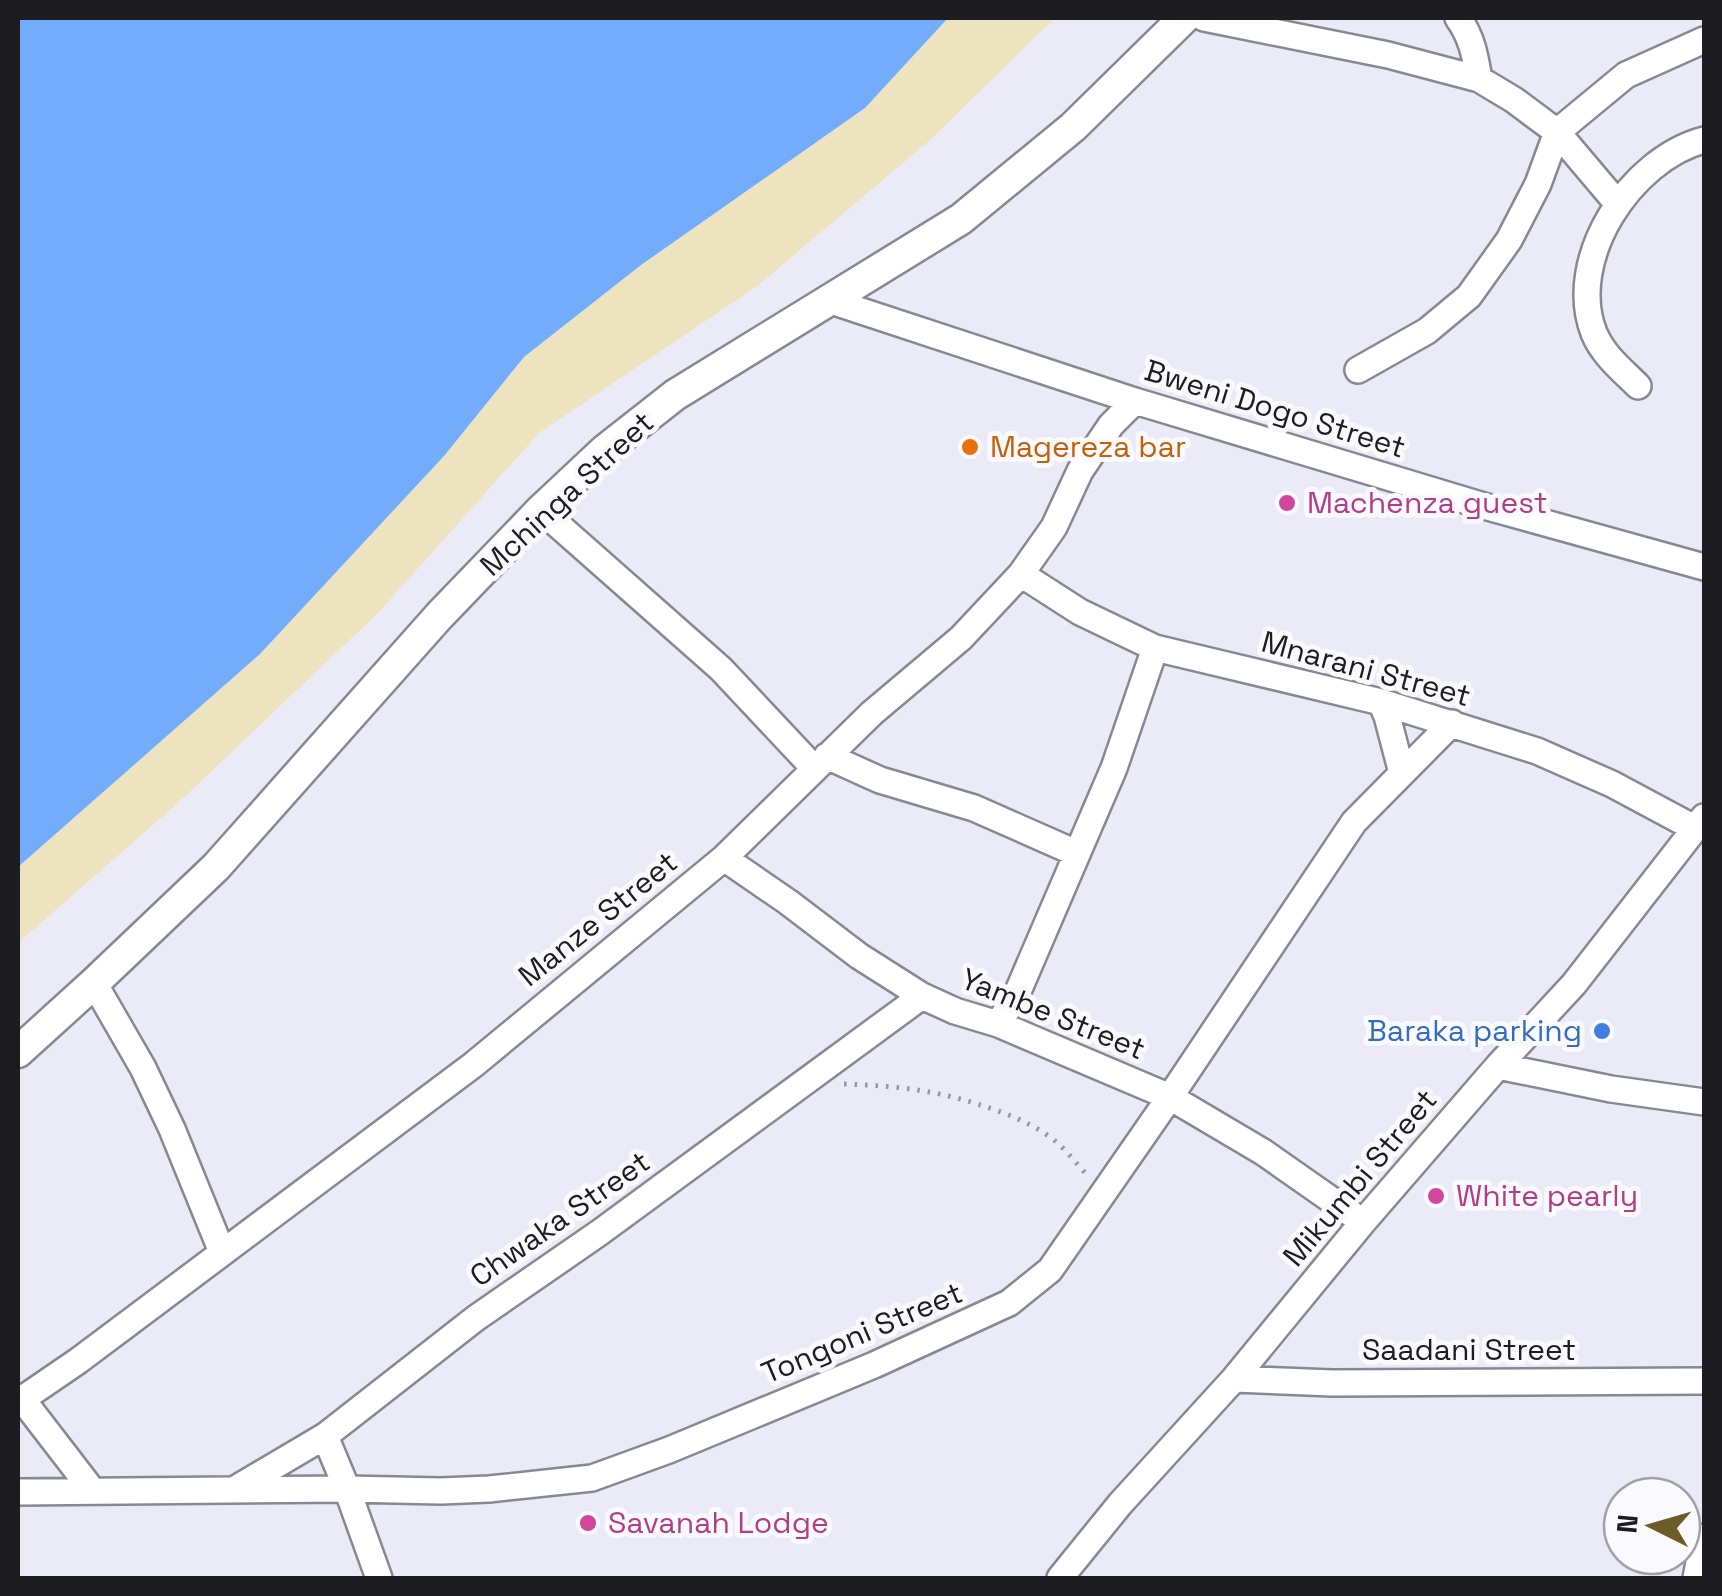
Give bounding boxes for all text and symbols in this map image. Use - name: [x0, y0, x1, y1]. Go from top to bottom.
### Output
- street label: Bweni Dogo Street: [1140, 350, 1410, 467]
- street label: Mchinga Street: [471, 403, 662, 584]
- place label: Magereza bar: [990, 427, 1186, 466]
- marker: Magereza bar: [959, 436, 981, 458]
- place label: Machenza guest: [1307, 483, 1547, 522]
- marker: Machenza guest: [1276, 492, 1298, 514]
- street label: Mnarani Street: [1257, 622, 1475, 715]
- street label: Manze Street: [510, 842, 685, 995]
- street label: Yambe Street: [955, 959, 1151, 1068]
- place label: Baraka parking: [1367, 1011, 1582, 1050]
- marker: Baraka parking: [1591, 1020, 1613, 1042]
- street label: Mikumbi Street: [1274, 1081, 1445, 1274]
- street label: Chwaka Street: [462, 1142, 657, 1295]
- place label: White pearly: [1456, 1176, 1638, 1215]
- marker: White pearly: [1425, 1185, 1447, 1207]
- street label: Tongoni Street: [755, 1273, 968, 1392]
- street label: Saadani Street: [1362, 1330, 1576, 1369]
- north arrow: [1602, 1476, 1702, 1576]
- place label: Savanah Lodge: [608, 1503, 829, 1542]
- marker: Savanah Lodge: [577, 1512, 599, 1534]
- text: N: [1608, 1513, 1646, 1535]

